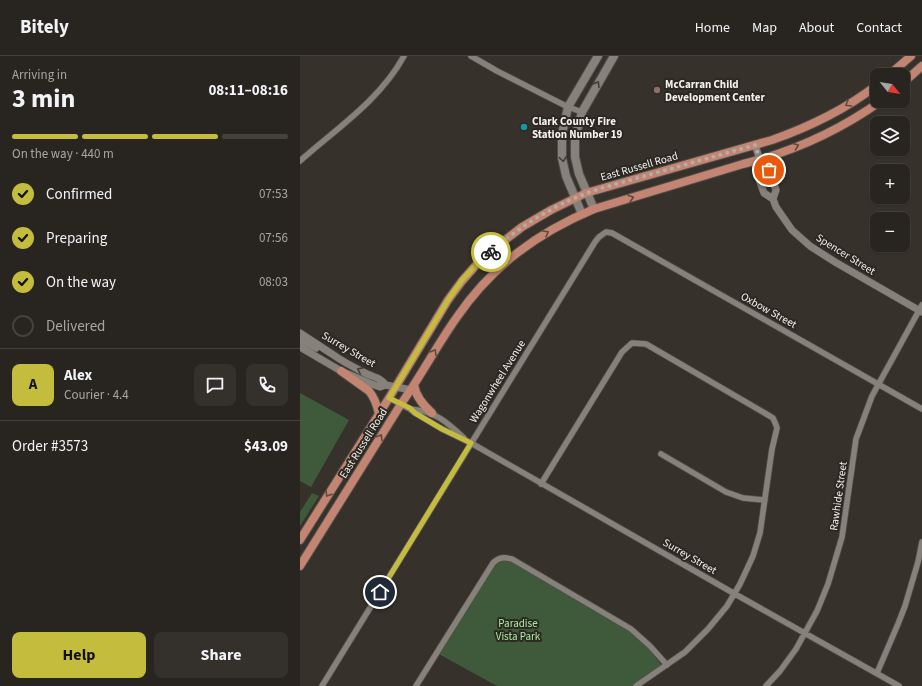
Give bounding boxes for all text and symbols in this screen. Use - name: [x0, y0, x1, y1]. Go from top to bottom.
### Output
- text: Bitely: [20, 14, 69, 41]
- text: Home: [695, 18, 730, 38]
- text: Map: [752, 18, 777, 38]
- text: About: [799, 18, 834, 38]
- text: Contact: [856, 18, 902, 38]
- text: Arriving in: [12, 66, 67, 84]
- north arrow: [870, 68, 910, 108]
- map controls: [870, 68, 910, 252]
- place label: McCarran Child Development Center: [665, 77, 765, 105]
- text: 3 min: [12, 80, 75, 117]
- text: 08:11–08:16: [208, 80, 288, 101]
- one-way arrow: [593, 81, 600, 88]
- marker: McCarran Child Development Center: [652, 85, 662, 95]
- one-way arrow: [845, 100, 852, 107]
- place label: Clark County Fire Station Number 19: [532, 114, 623, 142]
- button: layers: [870, 116, 910, 156]
- marker: Clark County Fire Station Number 19: [519, 122, 529, 132]
- one-way arrow: [793, 143, 800, 151]
- text: On the way · 440 m: [12, 145, 114, 163]
- street label: East Russell Road: [599, 148, 680, 185]
- pin: [752, 153, 786, 187]
- one-way arrow: [558, 156, 567, 162]
- icon: bag: [758, 159, 780, 181]
- button: +: [870, 164, 910, 204]
- icon: check: [12, 183, 34, 205]
- text: Confirmed: [46, 184, 112, 205]
- text: 07:53: [259, 185, 288, 203]
- one-way arrow: [627, 194, 634, 203]
- button: −: [870, 212, 910, 252]
- icon: check: [12, 227, 34, 249]
- text: Preparing: [46, 228, 107, 249]
- text: 07:56: [259, 229, 288, 247]
- one-way arrow: [542, 230, 549, 238]
- street label: Spencer Street: [813, 230, 878, 279]
- courier: [471, 232, 511, 272]
- icon: bike: [480, 241, 502, 263]
- icon: check: [12, 271, 34, 293]
- text: On the way: [46, 272, 116, 293]
- text: 08:03: [259, 273, 288, 291]
- street label: Oxbow Street: [738, 289, 800, 332]
- text: Delivered: [46, 316, 105, 337]
- street label: Surrey Street: [319, 328, 379, 371]
- street label: Wagonwheel Avenue: [466, 337, 529, 426]
- one-way arrow: [430, 349, 437, 356]
- button: chat: [194, 364, 236, 406]
- button: phone: [246, 364, 288, 406]
- text: Alex: [64, 365, 92, 386]
- one-way arrow: [356, 367, 364, 375]
- text: A: [29, 374, 37, 395]
- text: Courier · 4.4: [64, 386, 129, 404]
- street label: East Russell Road: [336, 405, 391, 481]
- one-way arrow: [375, 434, 383, 441]
- text: Order #3573: [12, 436, 88, 457]
- text: $43.09: [244, 436, 288, 457]
- street label: Rawhide Street: [826, 460, 851, 532]
- one-way arrow: [325, 490, 333, 497]
- street label: Surrey Street: [660, 535, 720, 578]
- pin: [363, 575, 397, 609]
- icon: home: [369, 581, 391, 603]
- park label: Paradise Vista Park: [496, 616, 541, 644]
- button: Help: [12, 632, 146, 678]
- button: Share: [154, 632, 288, 678]

